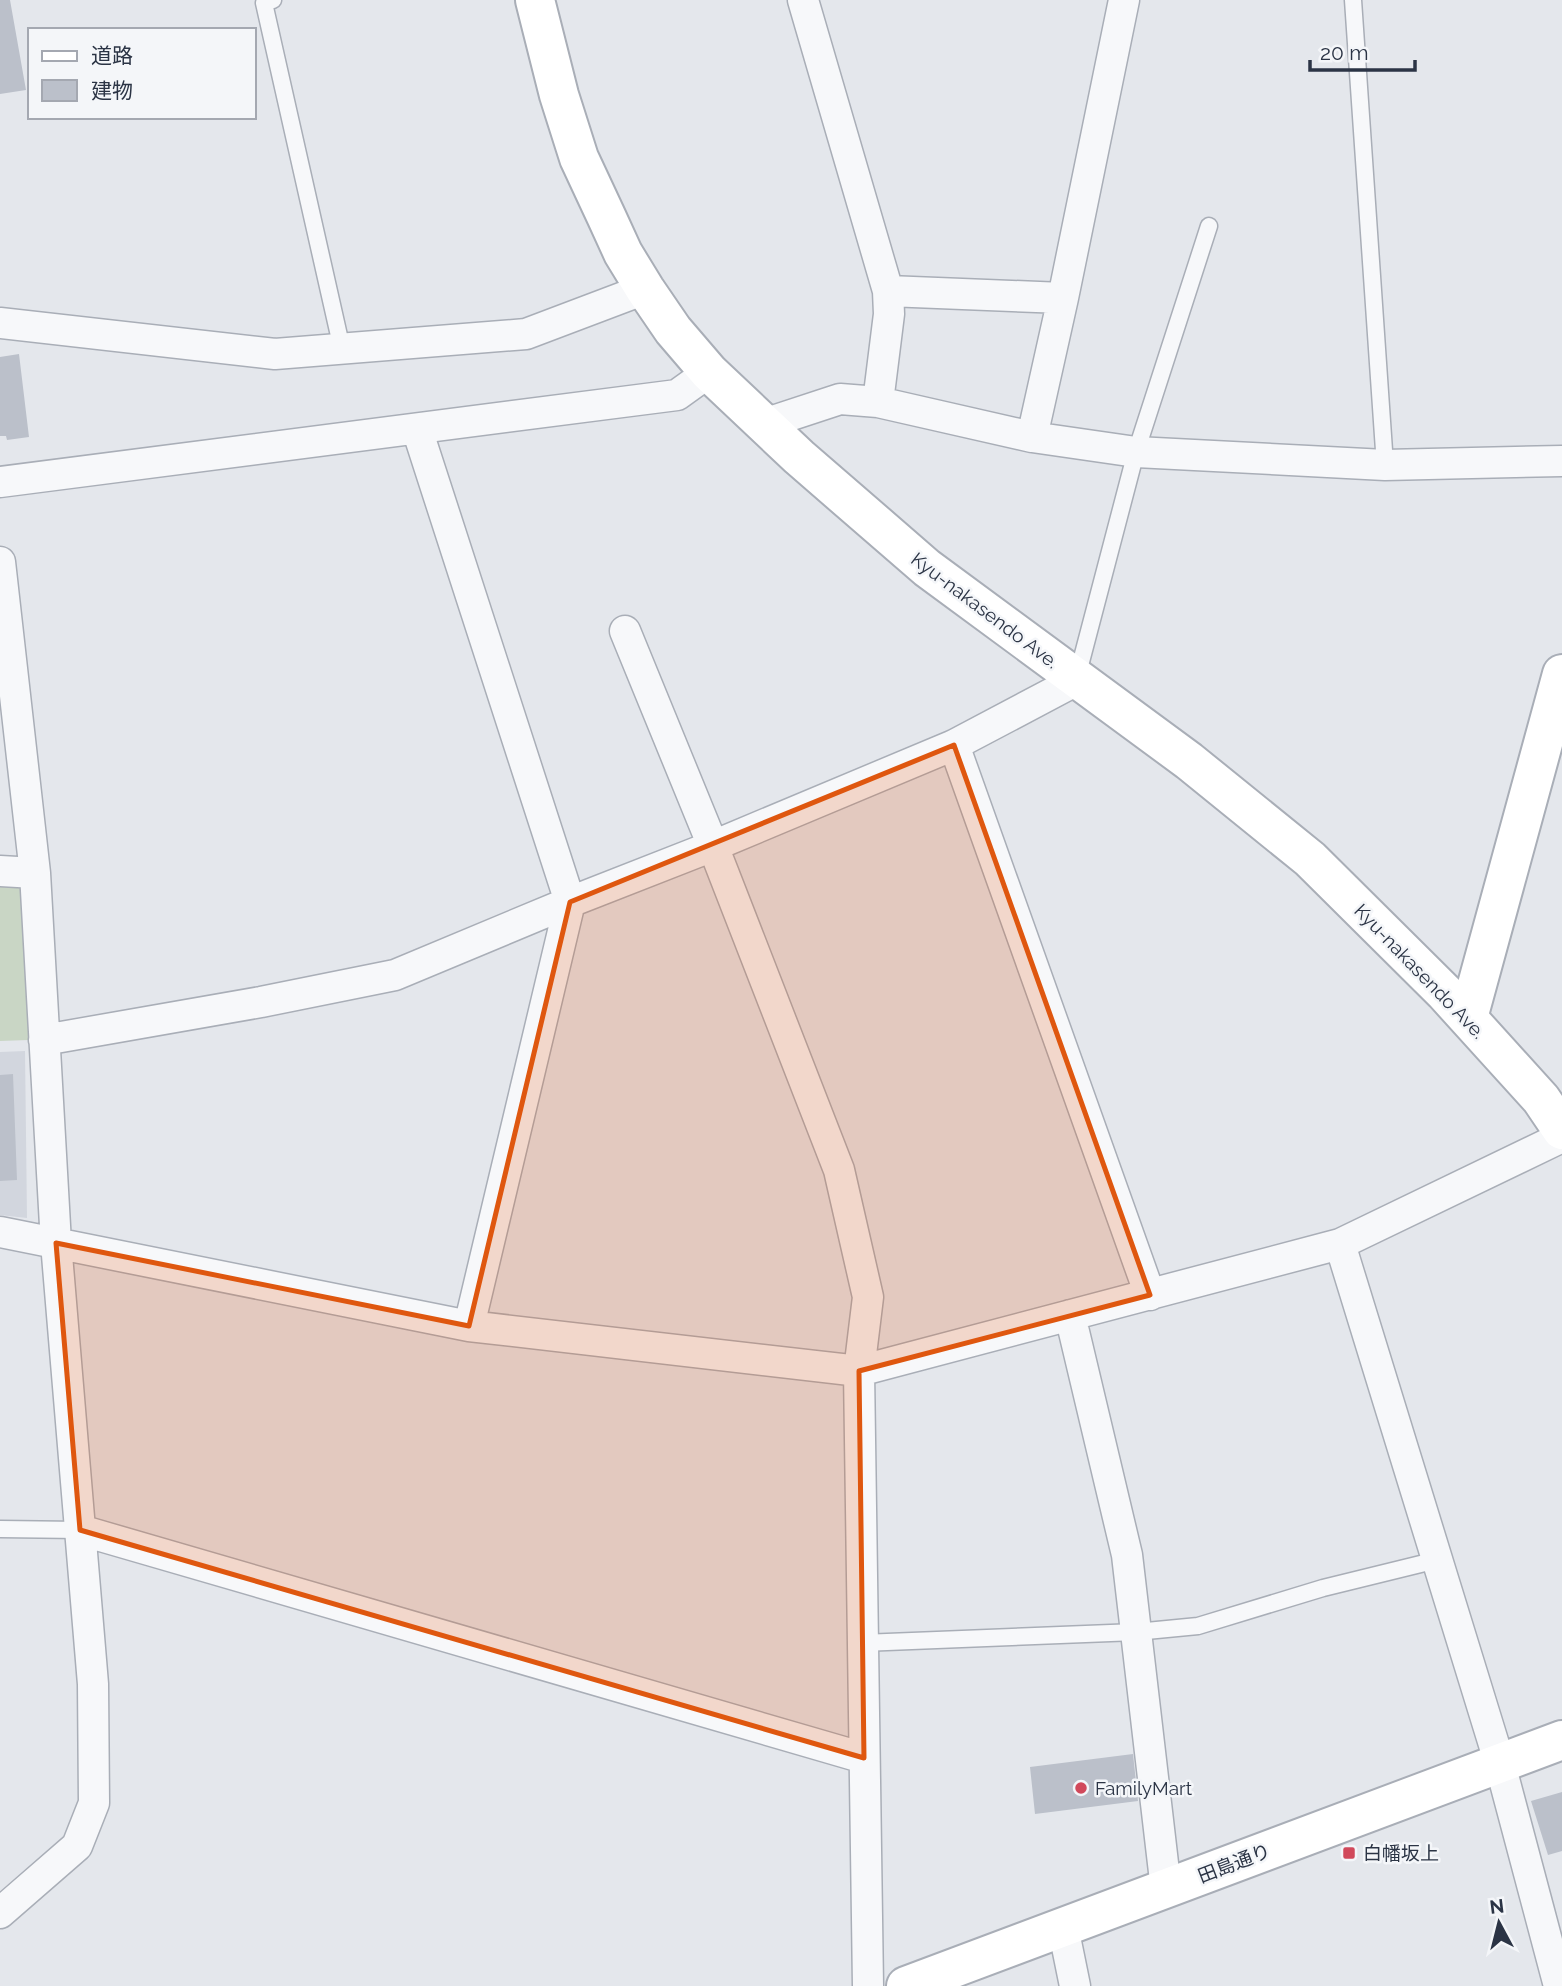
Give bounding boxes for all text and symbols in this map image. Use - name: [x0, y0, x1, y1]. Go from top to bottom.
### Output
- legend: [28, 28, 256, 119]
- scale bar: [1310, 28, 1415, 72]
- text: 20 m: [1320, 40, 1368, 65]
- text: 道路: [91, 43, 133, 68]
- text: 建物: [91, 78, 133, 103]
- street label: Kyu-nakasendo Ave.: [907, 548, 1063, 672]
- street label: Kyu-nakasendo Ave.: [1350, 899, 1490, 1043]
- place label: FamilyMart: [1095, 1777, 1193, 1799]
- marker: FamilyMart: [1073, 1780, 1089, 1796]
- street label: 田島通り: [1195, 1839, 1273, 1887]
- place label: 白幡坂上: [1363, 1842, 1439, 1864]
- marker: 白幡坂上: [1341, 1845, 1357, 1861]
- north arrow: [1464, 1888, 1534, 1958]
- text: N: [1488, 1894, 1505, 1918]

